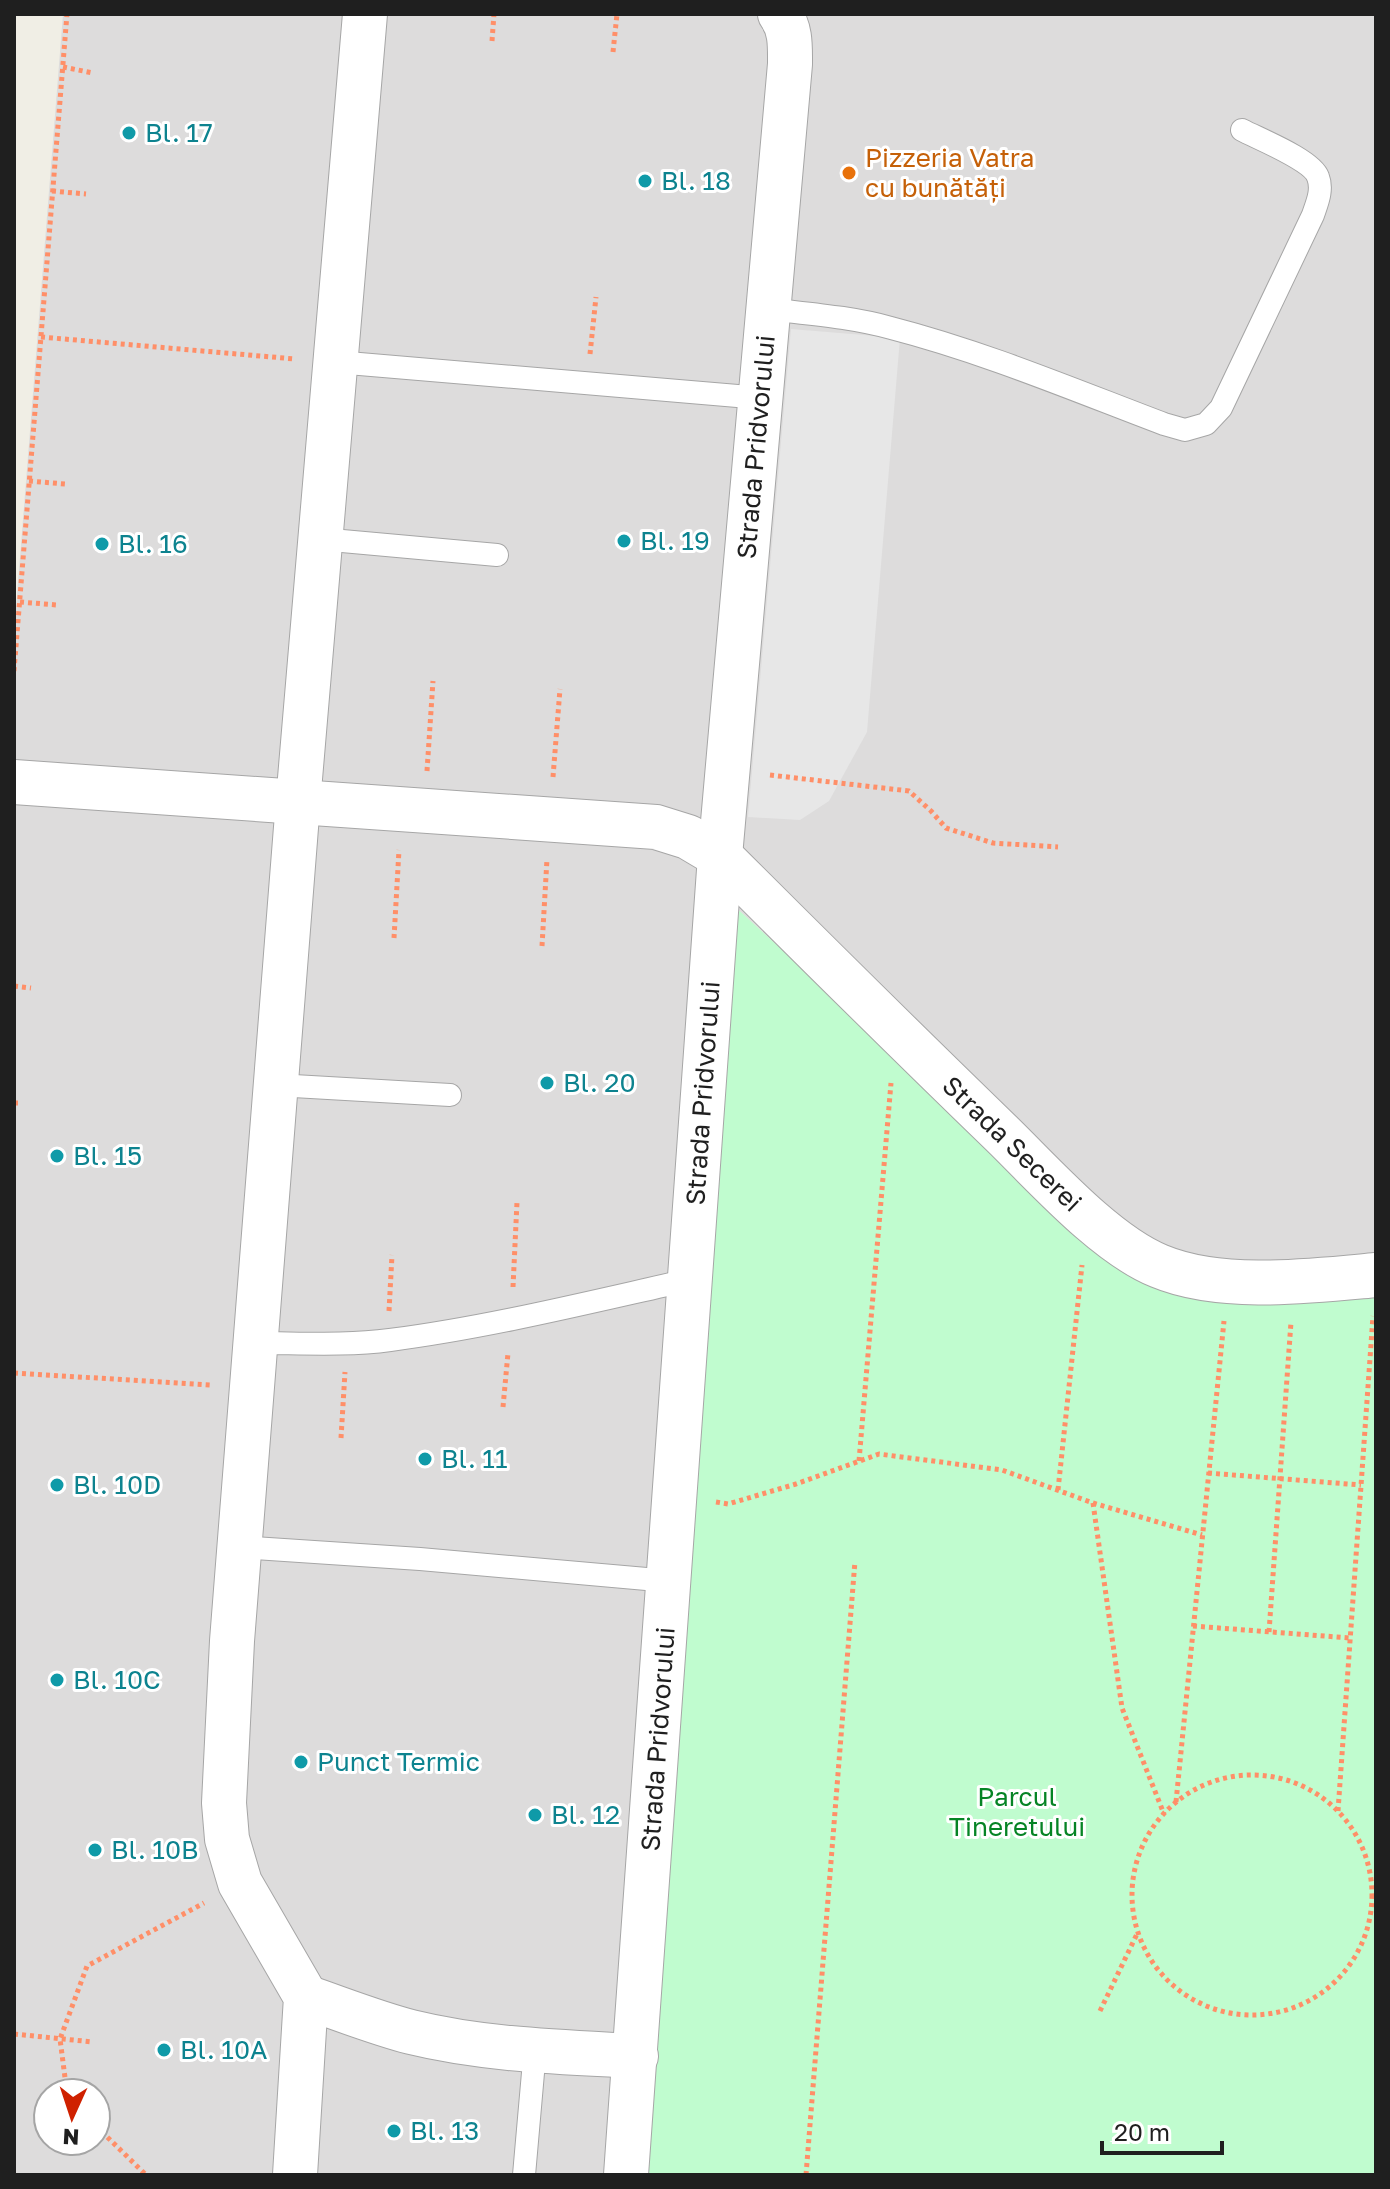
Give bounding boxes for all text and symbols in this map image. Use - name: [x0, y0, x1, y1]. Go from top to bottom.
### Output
- place label: Bl. 17: [145, 117, 213, 148]
- marker: Bl. 17: [120, 124, 138, 142]
- place label: Pizzeria Vatra cu bunătăți: [865, 142, 1034, 203]
- marker: Pizzeria Vatra cu bunătăți: [840, 164, 858, 182]
- place label: Bl. 18: [661, 165, 731, 196]
- marker: Bl. 18: [636, 172, 654, 190]
- street label: Strada Pridvorului: [730, 334, 781, 560]
- place label: Bl. 19: [640, 525, 710, 556]
- place label: Bl. 16: [118, 528, 188, 559]
- marker: Bl. 19: [615, 532, 633, 550]
- marker: Bl. 16: [93, 535, 111, 553]
- street label: Strada Pridvorului: [679, 980, 726, 1206]
- place label: Bl. 20: [563, 1067, 636, 1098]
- street label: Strada Secerei: [936, 1070, 1088, 1218]
- marker: Bl. 20: [538, 1074, 556, 1092]
- place label: Bl. 15: [73, 1140, 142, 1171]
- marker: Bl. 15: [48, 1147, 66, 1165]
- place label: Bl. 11: [441, 1443, 508, 1474]
- marker: Bl. 11: [416, 1450, 434, 1468]
- place label: Bl. 10D: [73, 1469, 161, 1500]
- marker: Bl. 10D: [48, 1476, 66, 1494]
- street label: Strada Pridvorului: [634, 1626, 681, 1852]
- place label: Bl. 10C: [73, 1664, 161, 1695]
- marker: Bl. 10C: [48, 1671, 66, 1689]
- place label: Punct Termic: [317, 1746, 480, 1777]
- marker: Punct Termic: [292, 1753, 310, 1771]
- park label: Parcul Tineretului: [949, 1781, 1085, 1842]
- place label: Bl. 12: [551, 1799, 620, 1830]
- marker: Bl. 12: [526, 1806, 544, 1824]
- place label: Bl. 10B: [111, 1834, 199, 1865]
- marker: Bl. 10B: [86, 1841, 104, 1859]
- place label: Bl. 10A: [180, 2034, 268, 2065]
- marker: Bl. 10A: [155, 2041, 173, 2059]
- north arrow: [32, 2077, 112, 2157]
- scale bar: [1102, 2105, 1222, 2155]
- place label: Bl. 13: [410, 2115, 479, 2146]
- text: 20 m: [1114, 2117, 1170, 2146]
- marker: Bl. 13: [385, 2122, 403, 2140]
- text: N: [62, 2124, 80, 2151]

